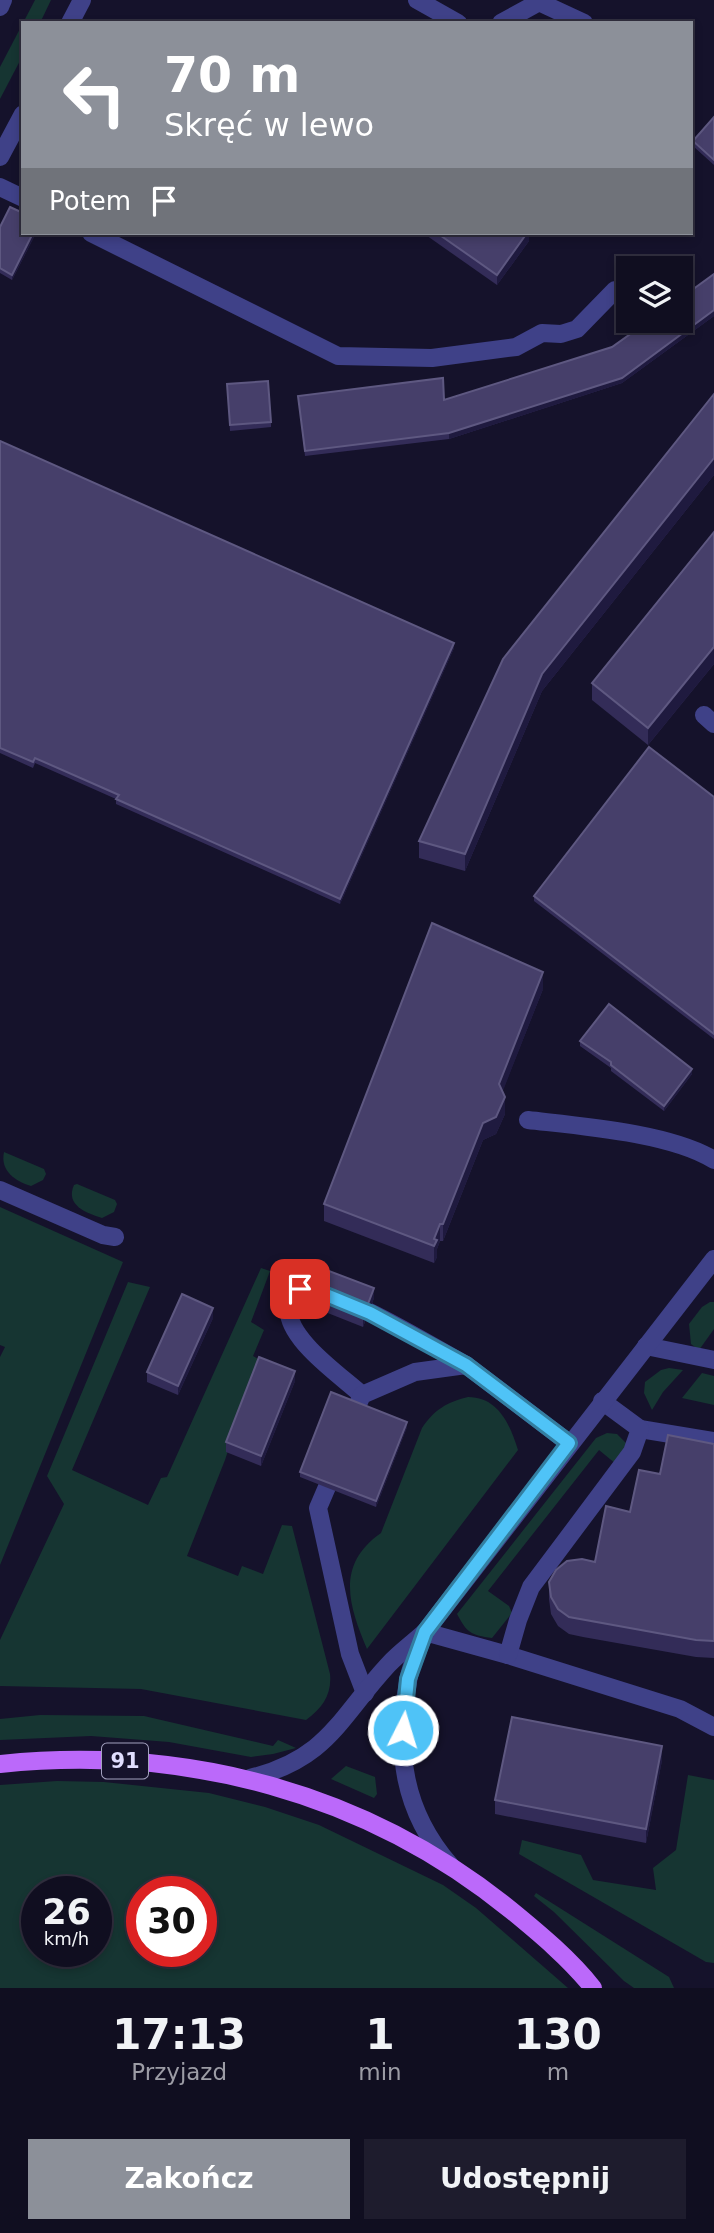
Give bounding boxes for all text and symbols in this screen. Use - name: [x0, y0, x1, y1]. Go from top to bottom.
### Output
- text: 70 m: [164, 47, 300, 104]
- icon: left: [49, 49, 140, 140]
- text: Skręć w lewo: [164, 106, 374, 144]
- icon: arrive: [145, 182, 183, 220]
- text: Potem: [49, 186, 131, 216]
- map controls: [616, 256, 693, 333]
- button: layers: [616, 256, 693, 333]
- pin: [270, 1259, 330, 1319]
- icon: arrive: [281, 1270, 319, 1308]
- position arrow: [366, 1693, 440, 1767]
- road number: 91: [102, 1744, 148, 1778]
- speed limit sign: 30: [126, 1876, 217, 1967]
- text: 26: [42, 1892, 91, 1932]
- text: km/h: [44, 1928, 89, 1949]
- text: 17:13: [112, 2010, 246, 2059]
- text: 1: [365, 2010, 395, 2059]
- text: 130: [514, 2010, 602, 2059]
- text: Przyjazd: [131, 2059, 227, 2085]
- text: min: [358, 2059, 402, 2085]
- text: m: [547, 2059, 569, 2085]
- button: Zakończ: [28, 2139, 350, 2219]
- button: Udostępnij: [364, 2139, 686, 2219]

